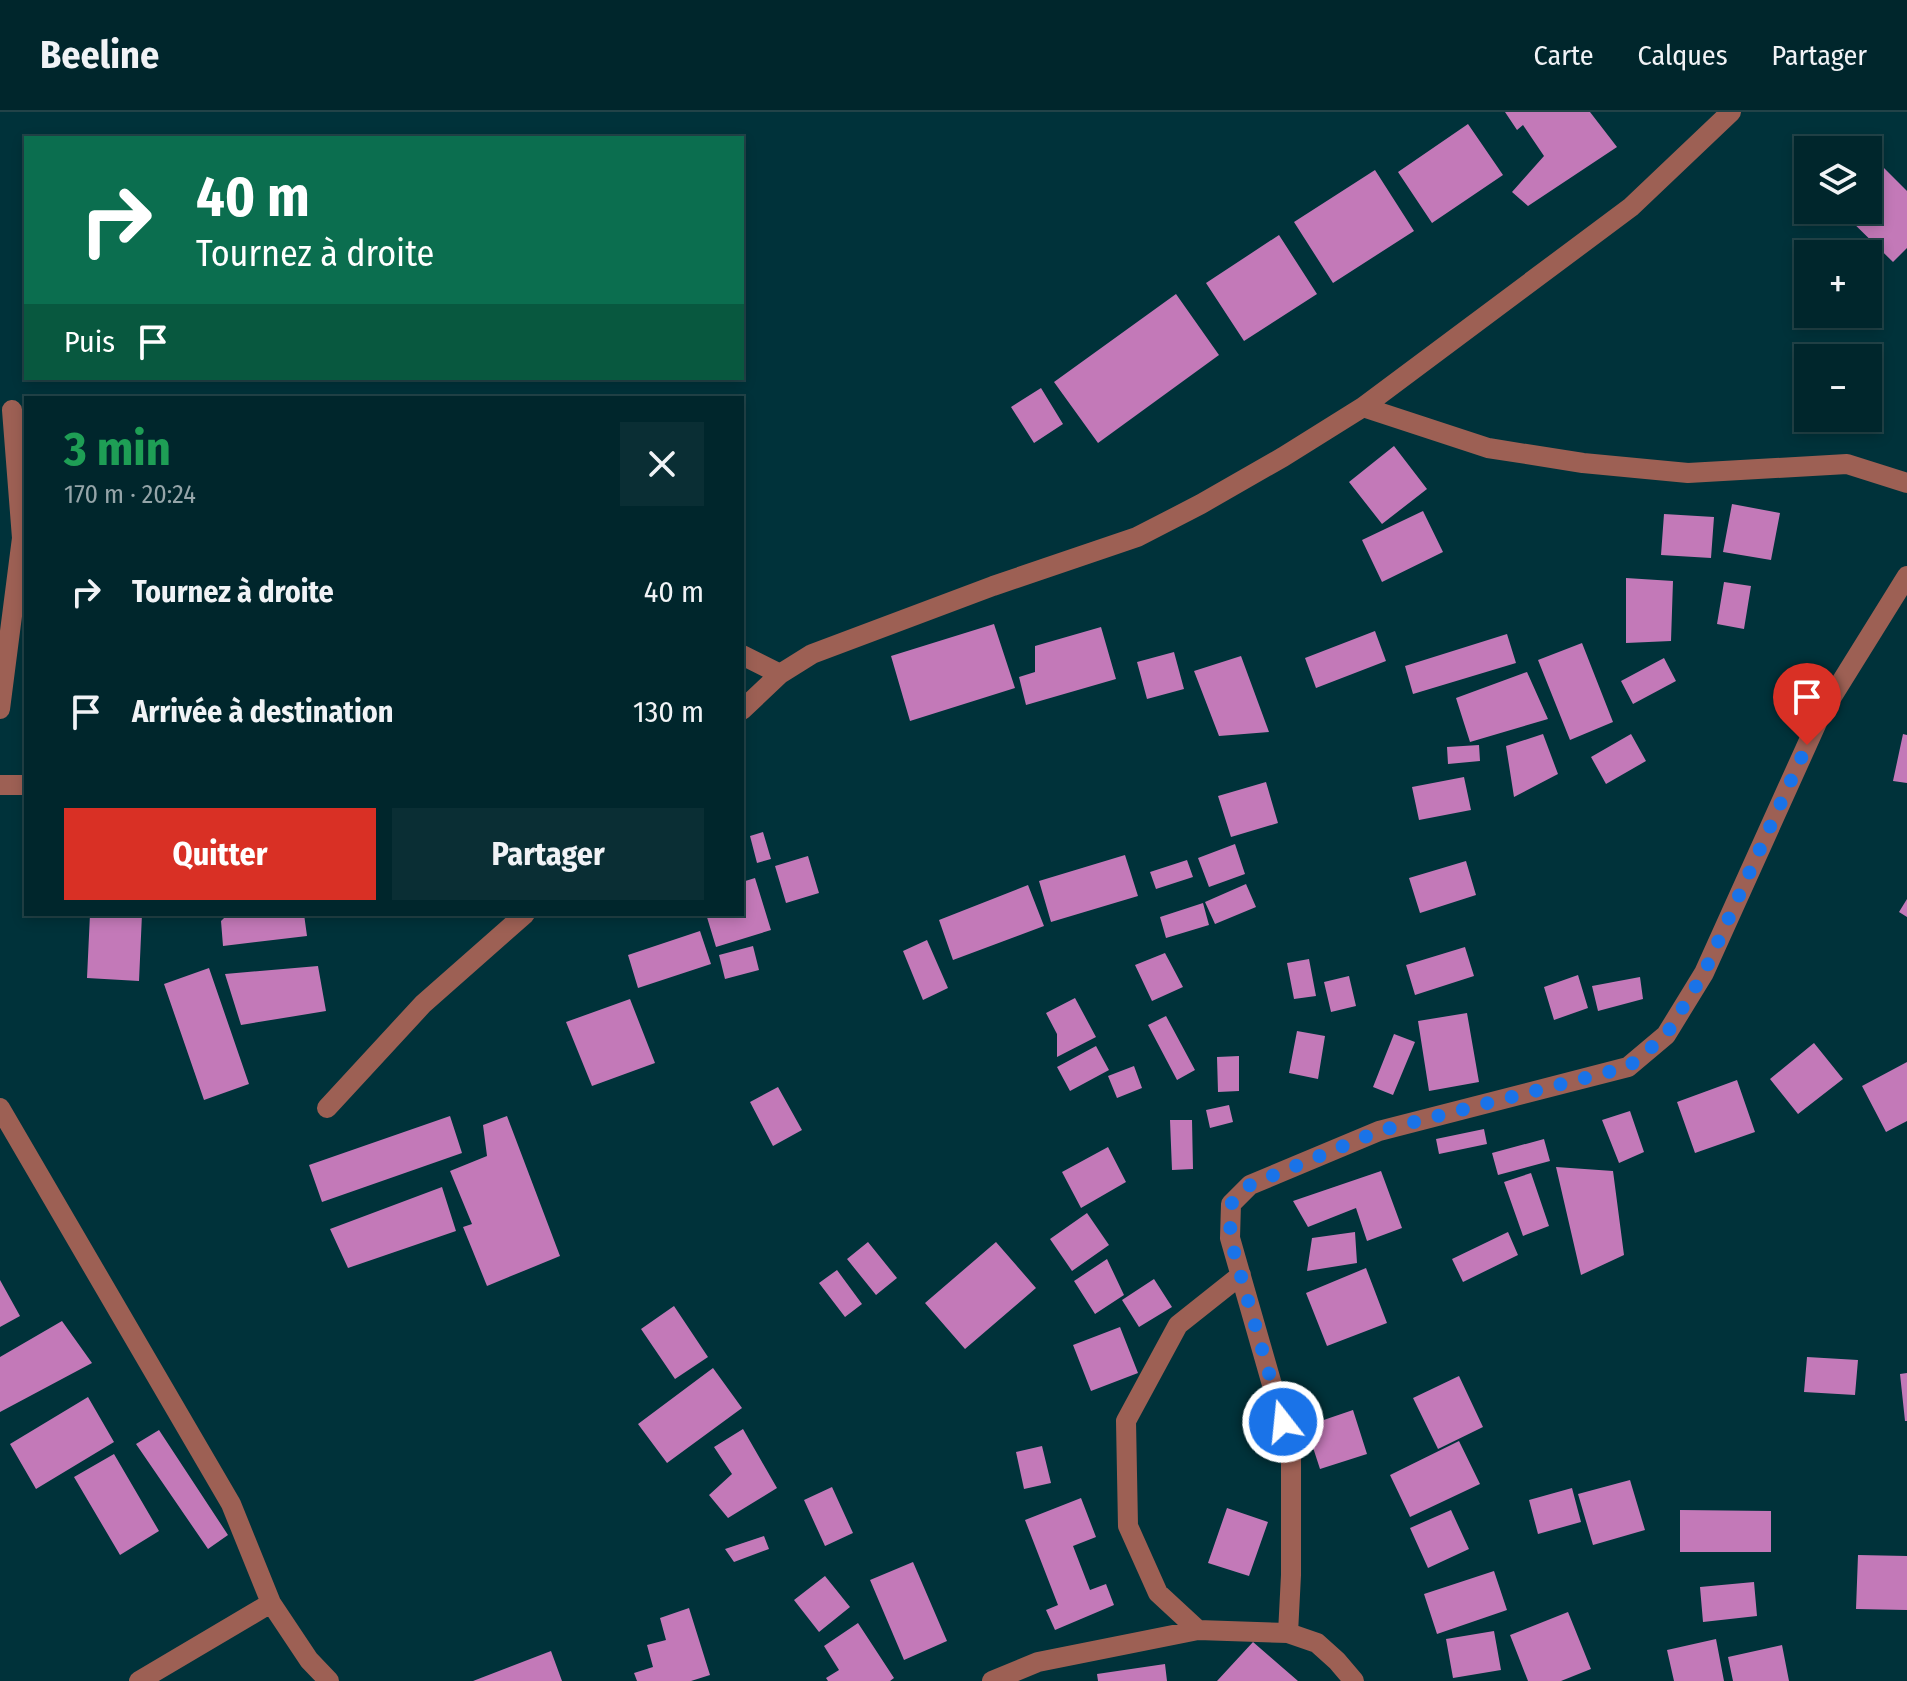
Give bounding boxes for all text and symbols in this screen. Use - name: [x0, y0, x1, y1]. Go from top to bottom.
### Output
- text: Beeline: [40, 32, 159, 78]
- text: Carte: [1534, 39, 1594, 72]
- text: Calques: [1638, 39, 1728, 72]
- text: Partager: [1772, 39, 1867, 72]
- map controls: [1794, 136, 1882, 432]
- button: layers: [1794, 136, 1882, 224]
- text: 40 m: [196, 164, 310, 231]
- icon: right: [64, 168, 168, 272]
- text: Tournez à droite: [196, 232, 434, 276]
- button: +: [1794, 240, 1882, 328]
- icon: arrive: [131, 320, 175, 364]
- text: Puis: [64, 324, 115, 360]
- button: −: [1794, 344, 1882, 432]
- text: 3 min: [64, 420, 171, 478]
- button: close: [620, 422, 704, 506]
- text: 170 m · 20:24: [64, 479, 196, 510]
- icon: right: [64, 570, 108, 614]
- text: Tournez à droite: [132, 574, 334, 610]
- text: 40 m: [644, 574, 704, 610]
- pin: [1773, 663, 1841, 745]
- icon: arrive: [1785, 675, 1829, 719]
- icon: arrive: [64, 690, 108, 734]
- text: Arrivée à destination: [132, 694, 393, 730]
- text: 130 m: [633, 694, 704, 730]
- button: Quitter: [64, 808, 376, 900]
- button: Partager: [392, 808, 704, 900]
- position arrow: [1241, 1380, 1325, 1464]

